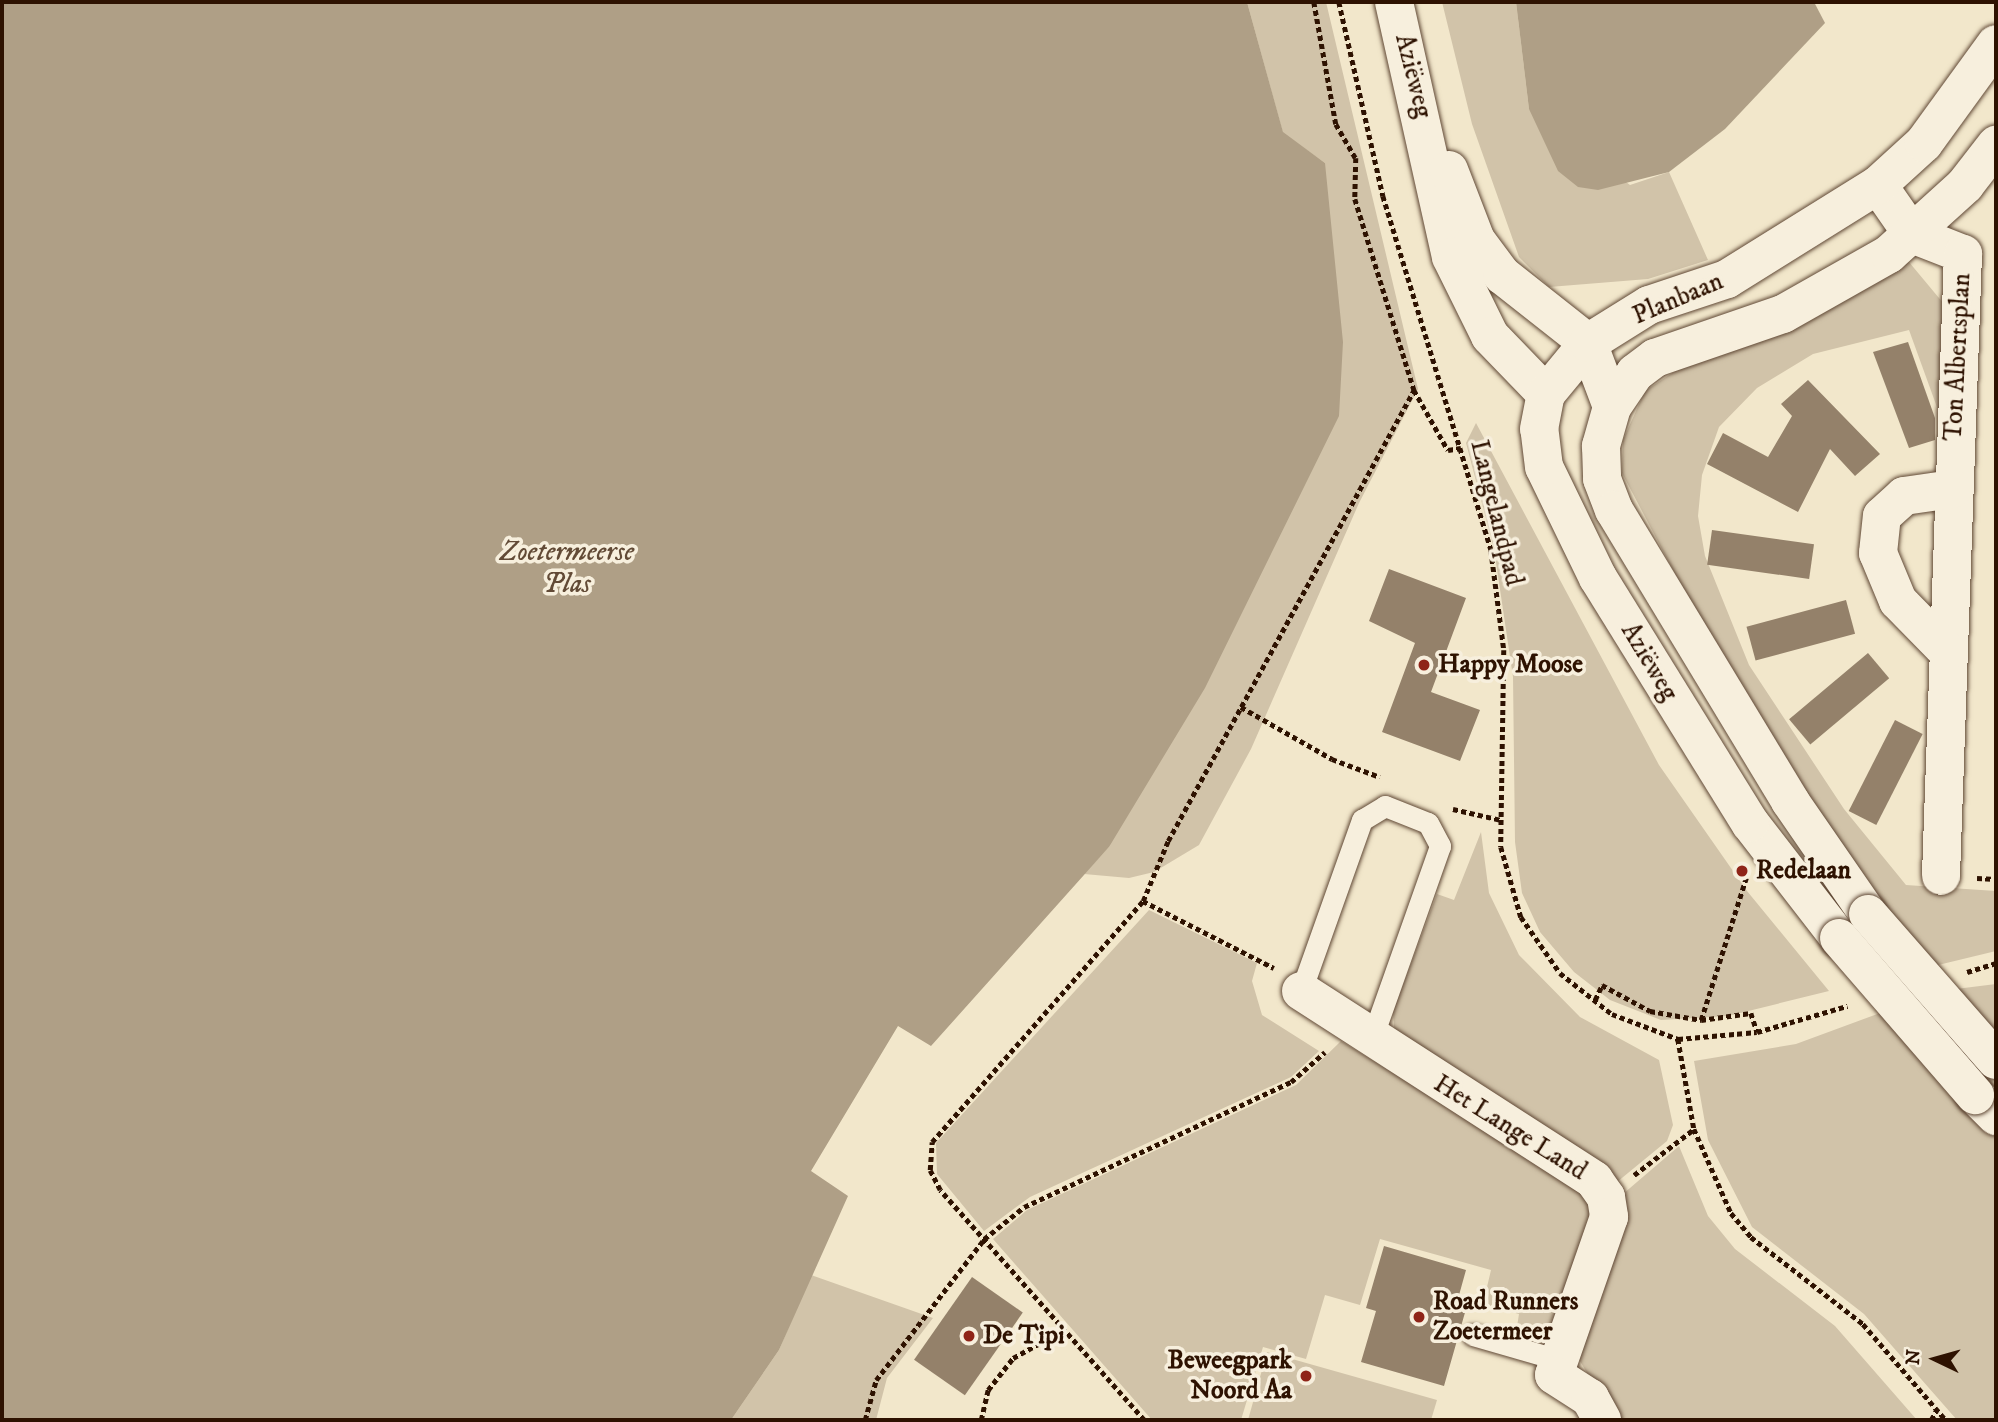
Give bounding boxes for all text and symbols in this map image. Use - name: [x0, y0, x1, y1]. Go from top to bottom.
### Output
- street label: Aziëweg: [1388, 31, 1438, 121]
- street label: Planbaan: [1628, 266, 1728, 332]
- street label: Ton Albertsplan: [1938, 272, 1978, 442]
- street label: Langelandpad: [1463, 437, 1529, 589]
- water label: Zoetermeerse Plas: [500, 535, 634, 601]
- street label: Aziëweg: [1614, 617, 1684, 707]
- place label: Happy Moose: [1438, 649, 1583, 681]
- marker: Happy Moose: [1416, 657, 1432, 673]
- place label: Redelaan: [1756, 855, 1851, 887]
- marker: Redelaan: [1734, 863, 1750, 879]
- street label: Het Lange Land: [1428, 1068, 1592, 1188]
- place label: Road Runners Zoetermeer: [1433, 1286, 1578, 1348]
- marker: Road Runners Zoetermeer: [1411, 1309, 1427, 1325]
- place label: De Tipi: [983, 1320, 1065, 1352]
- north arrow: [1900, 1324, 1970, 1394]
- marker: De Tipi: [961, 1328, 977, 1344]
- place label: Beweegpark Noord Aa: [1167, 1345, 1292, 1406]
- text: N: [1901, 1348, 1926, 1366]
- marker: Beweegpark Noord Aa: [1298, 1368, 1314, 1384]

